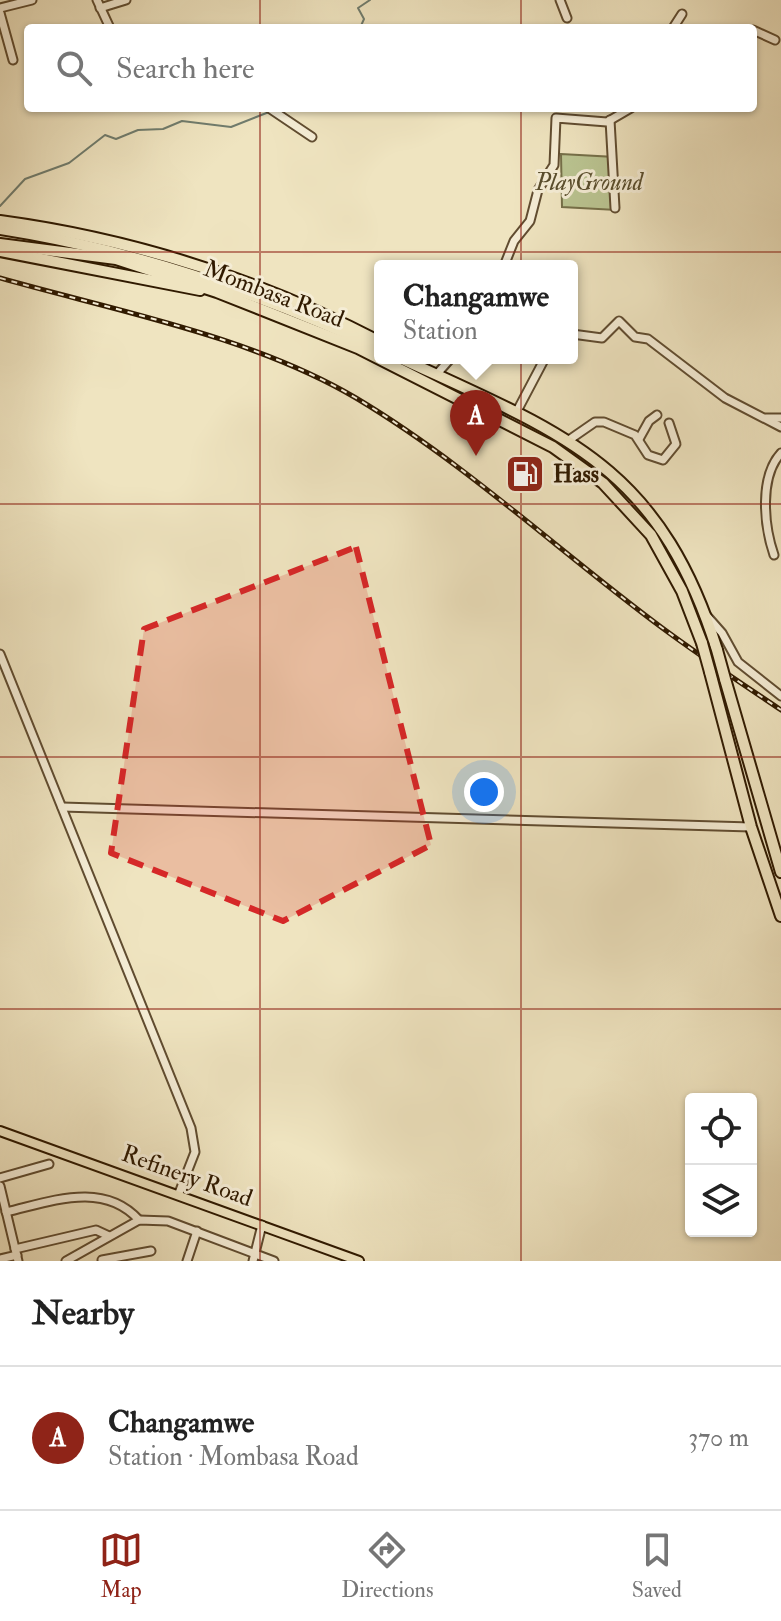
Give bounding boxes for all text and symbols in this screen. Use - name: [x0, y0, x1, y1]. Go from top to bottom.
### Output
- search box: [24, 24, 757, 112]
- icon: search: [52, 46, 96, 90]
- text: Search here: [116, 50, 255, 87]
- park label: PlayGround: [534, 167, 645, 198]
- street label: Mombasa Road: [199, 253, 349, 335]
- popup: [374, 260, 578, 364]
- text: Changamwe: [403, 278, 549, 315]
- text: Station: [403, 315, 478, 347]
- pin: A: [450, 390, 502, 456]
- fuel station icon: Hass: [504, 453, 546, 495]
- place label: Hass: [553, 459, 599, 490]
- your location: [464, 772, 504, 812]
- map controls: [685, 1093, 757, 1237]
- button: locate: [685, 1093, 757, 1165]
- street label: Refinery Road: [117, 1138, 257, 1214]
- button: layers: [685, 1165, 757, 1237]
- text: Nearby: [32, 1292, 134, 1335]
- text: Changamwe: [108, 1404, 254, 1441]
- text: A: [50, 1422, 66, 1454]
- text: 370 m: [688, 1422, 749, 1454]
- text: Station · Mombasa Road: [108, 1441, 359, 1473]
- tab: Map: [99, 1528, 143, 1604]
- tab: Directions: [341, 1528, 434, 1604]
- tab: Saved: [632, 1528, 682, 1604]

